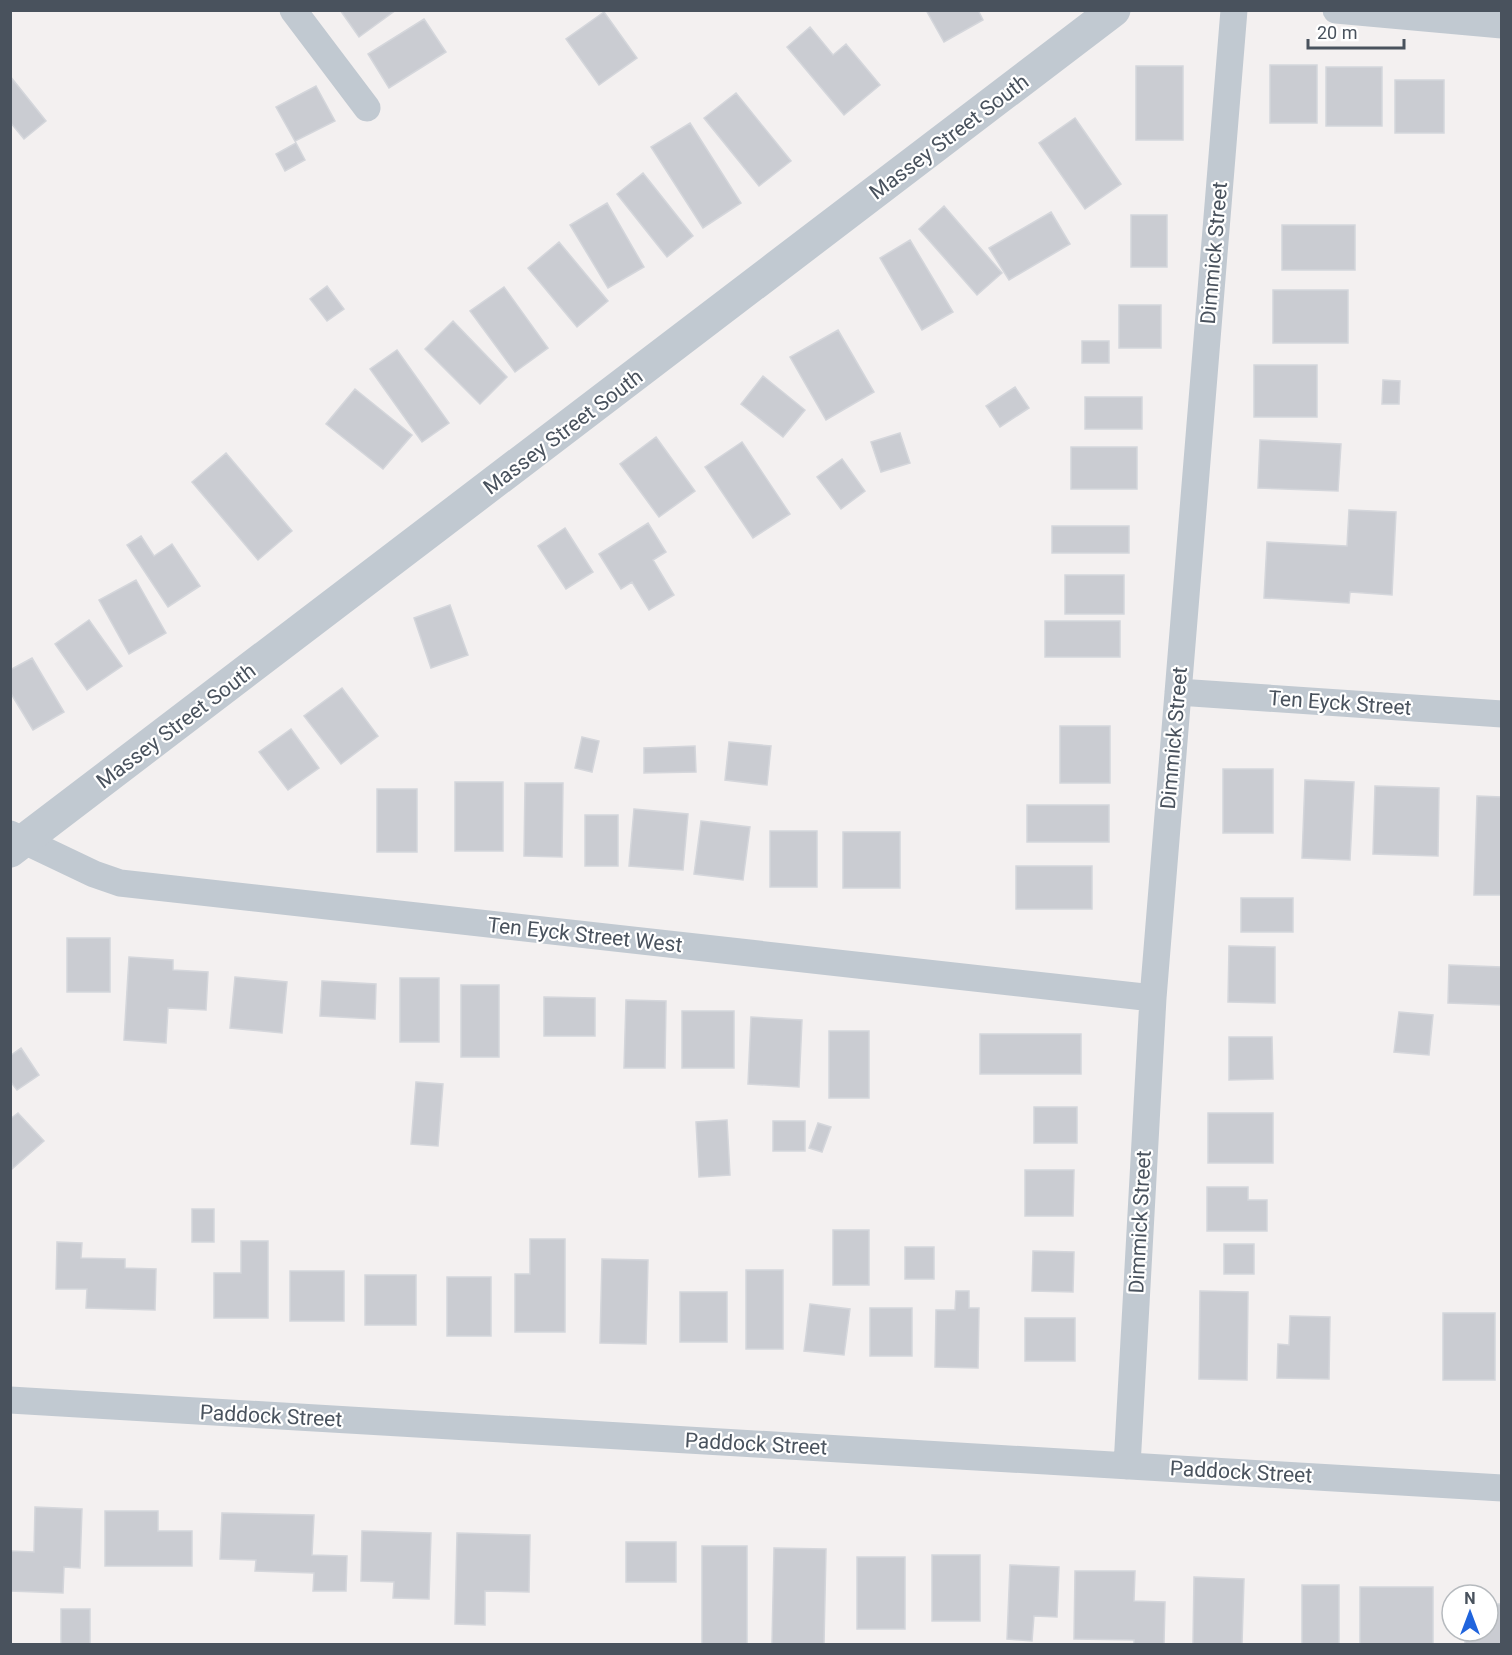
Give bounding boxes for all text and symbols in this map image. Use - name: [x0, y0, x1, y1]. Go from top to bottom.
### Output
- scale bar: [1308, 12, 1404, 50]
- text: 20 m: [1317, 22, 1357, 43]
- street label: Massey Street South: [865, 69, 1033, 205]
- street label: Dimmick Street: [1196, 181, 1232, 325]
- street label: Massey Street South: [479, 364, 647, 500]
- street label: Massey Street South: [92, 658, 260, 794]
- street label: Dimmick Street: [1156, 666, 1192, 810]
- street label: Ten Eyck Street: [1268, 686, 1412, 720]
- street label: Ten Eyck Street West: [487, 913, 684, 957]
- street label: Dimmick Street: [1124, 1150, 1156, 1294]
- street label: Paddock Street: [199, 1400, 343, 1432]
- street label: Paddock Street: [684, 1428, 828, 1460]
- street label: Paddock Street: [1169, 1456, 1313, 1488]
- north arrow: [1440, 1583, 1500, 1643]
- text: N: [1464, 1589, 1476, 1608]

